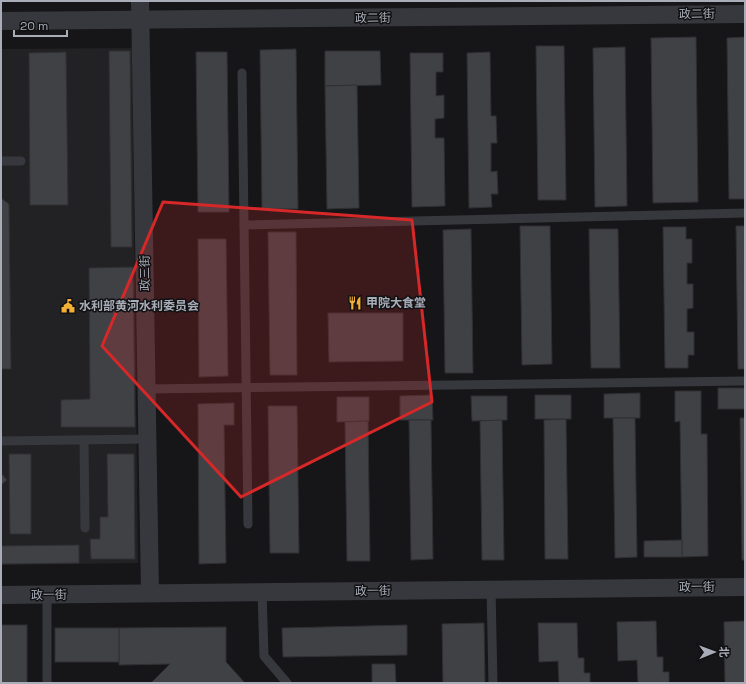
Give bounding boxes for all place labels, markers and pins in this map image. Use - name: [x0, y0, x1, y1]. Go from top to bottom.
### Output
- restaurant icon: 甲院大食堂: [347, 295, 363, 311]
- place label: 甲院大食堂: [366, 295, 426, 311]
- public building icon: 水利部黄河水利委员会: [60, 298, 76, 314]
- place label: 水利部黄河水利委员会: [79, 298, 199, 314]

